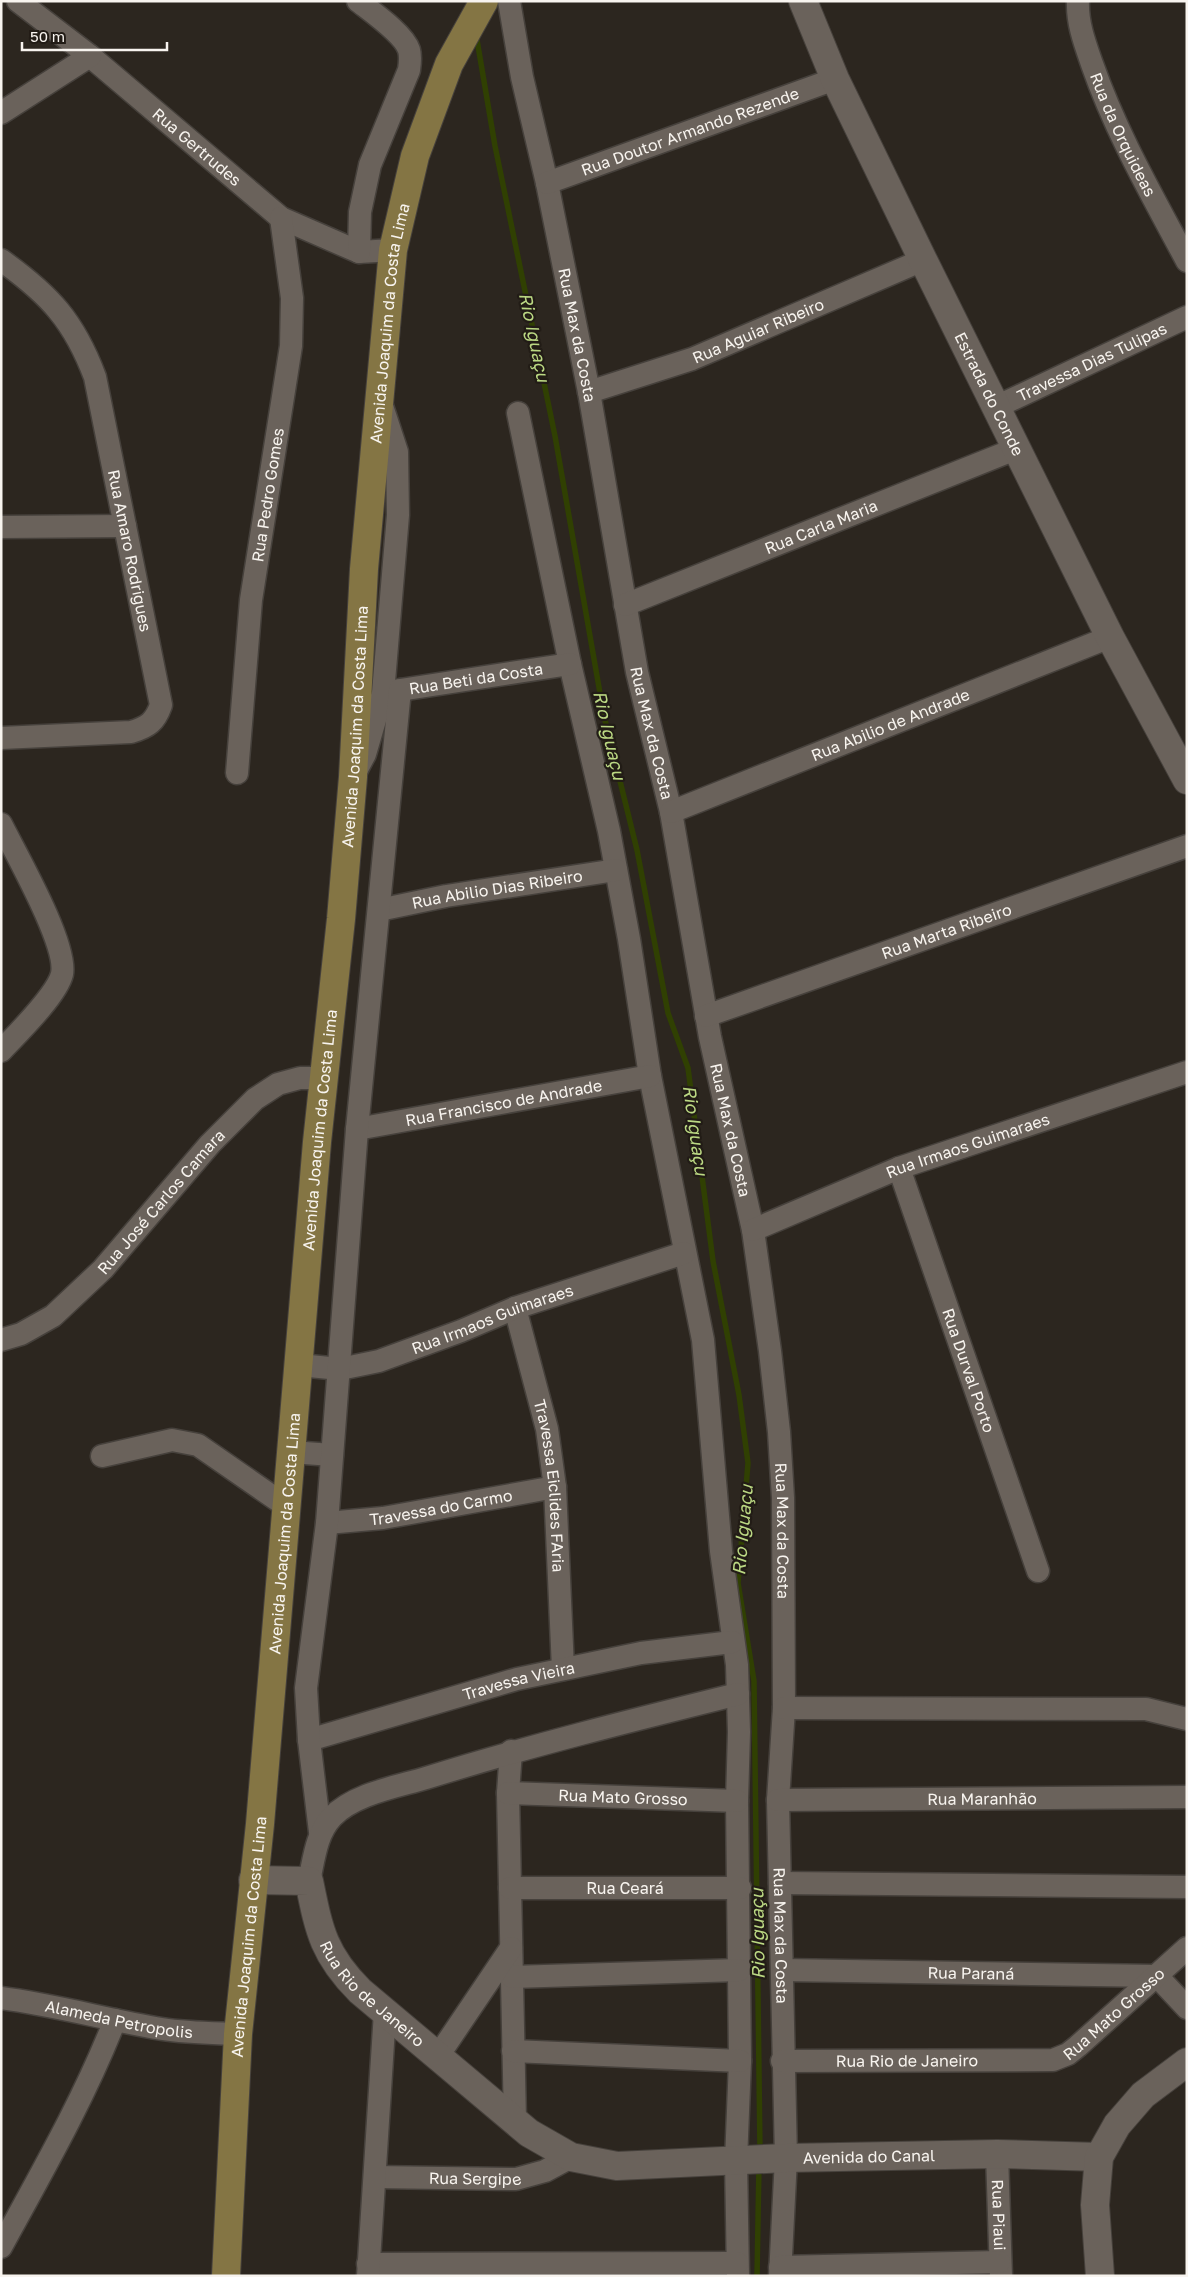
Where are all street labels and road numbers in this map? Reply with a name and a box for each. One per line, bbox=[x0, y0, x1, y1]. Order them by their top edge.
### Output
street label: Rua da Orquideas bbox=[1086, 70, 1161, 200]
street label: Rua Doutor Armando Rezende bbox=[578, 83, 802, 180]
street label: Rua Gertrudes bbox=[149, 103, 246, 190]
street label: Avenida Joaquim da Costa Lima bbox=[365, 201, 414, 444]
street label: Rua Max da Costa bbox=[554, 266, 601, 404]
street label: Rua Aguiar Ribeiro bbox=[689, 294, 827, 368]
street label: Travessa Dias Tulipas bbox=[1014, 318, 1170, 406]
street label: Estrada do Conde bbox=[950, 329, 1028, 459]
street label: Rua Pedro Gomes bbox=[247, 426, 288, 563]
street label: Rua Amaro Rodrigues bbox=[104, 468, 156, 633]
street label: Rua Carla Maria bbox=[761, 495, 880, 558]
street label: Avenida Joaquim da Costa Lima bbox=[337, 605, 372, 848]
street label: Rua Beti da Costa bbox=[408, 658, 544, 699]
street label: Rua Max da Costa bbox=[626, 665, 678, 802]
street label: Rua Abilio de Andrade bbox=[808, 684, 972, 765]
street label: Rua Abilio Dias Ribeiro bbox=[410, 865, 584, 913]
street label: Rua Marta Ribeiro bbox=[879, 899, 1014, 963]
street label: Avenida Joaquim da Costa Lima bbox=[298, 1008, 341, 1251]
street label: Rua Max da Costa bbox=[706, 1061, 755, 1199]
street label: Rua Francisco de Andrade bbox=[404, 1075, 604, 1130]
street label: Rua Irmaos Guimaraes bbox=[883, 1109, 1052, 1182]
street label: Rua José Carlos Camara bbox=[93, 1125, 229, 1278]
street label: Rua Irmaos Guimaraes bbox=[409, 1280, 576, 1358]
street label: Rua Durval Porto bbox=[938, 1306, 999, 1435]
street label: Travessa Eiclides FAria bbox=[530, 1397, 569, 1573]
street label: Avenida Joaquim da Costa Lima bbox=[264, 1412, 304, 1655]
street label: Rua Max da Costa bbox=[771, 1462, 793, 1599]
street label: Travessa do Carmo bbox=[369, 1485, 514, 1529]
street label: Travessa Vieira bbox=[460, 1657, 577, 1704]
street label: Rua Mato Grosso bbox=[558, 1785, 688, 1809]
street label: Rua Maranhão bbox=[927, 1788, 1037, 1809]
street label: Avenida Joaquim da Costa Lima bbox=[227, 1815, 271, 2058]
street label: Rua Max da Costa bbox=[770, 1867, 793, 2004]
street label: Rua Ceará bbox=[586, 1878, 664, 1898]
street label: Rua Rio de Janeiro bbox=[316, 1937, 429, 2051]
street label: Rua Paraná bbox=[927, 1962, 1014, 1984]
street label: Rua Mato Grosso bbox=[1059, 1963, 1169, 2064]
street label: Alameda Petropolis bbox=[43, 1995, 194, 2042]
street label: Rua Rio de Janeiro bbox=[836, 2050, 978, 2071]
street label: Avenida do Canal bbox=[803, 2145, 935, 2168]
street label: Rua Sergipe bbox=[429, 2168, 524, 2190]
street label: Rua Piaui bbox=[988, 2179, 1010, 2251]

